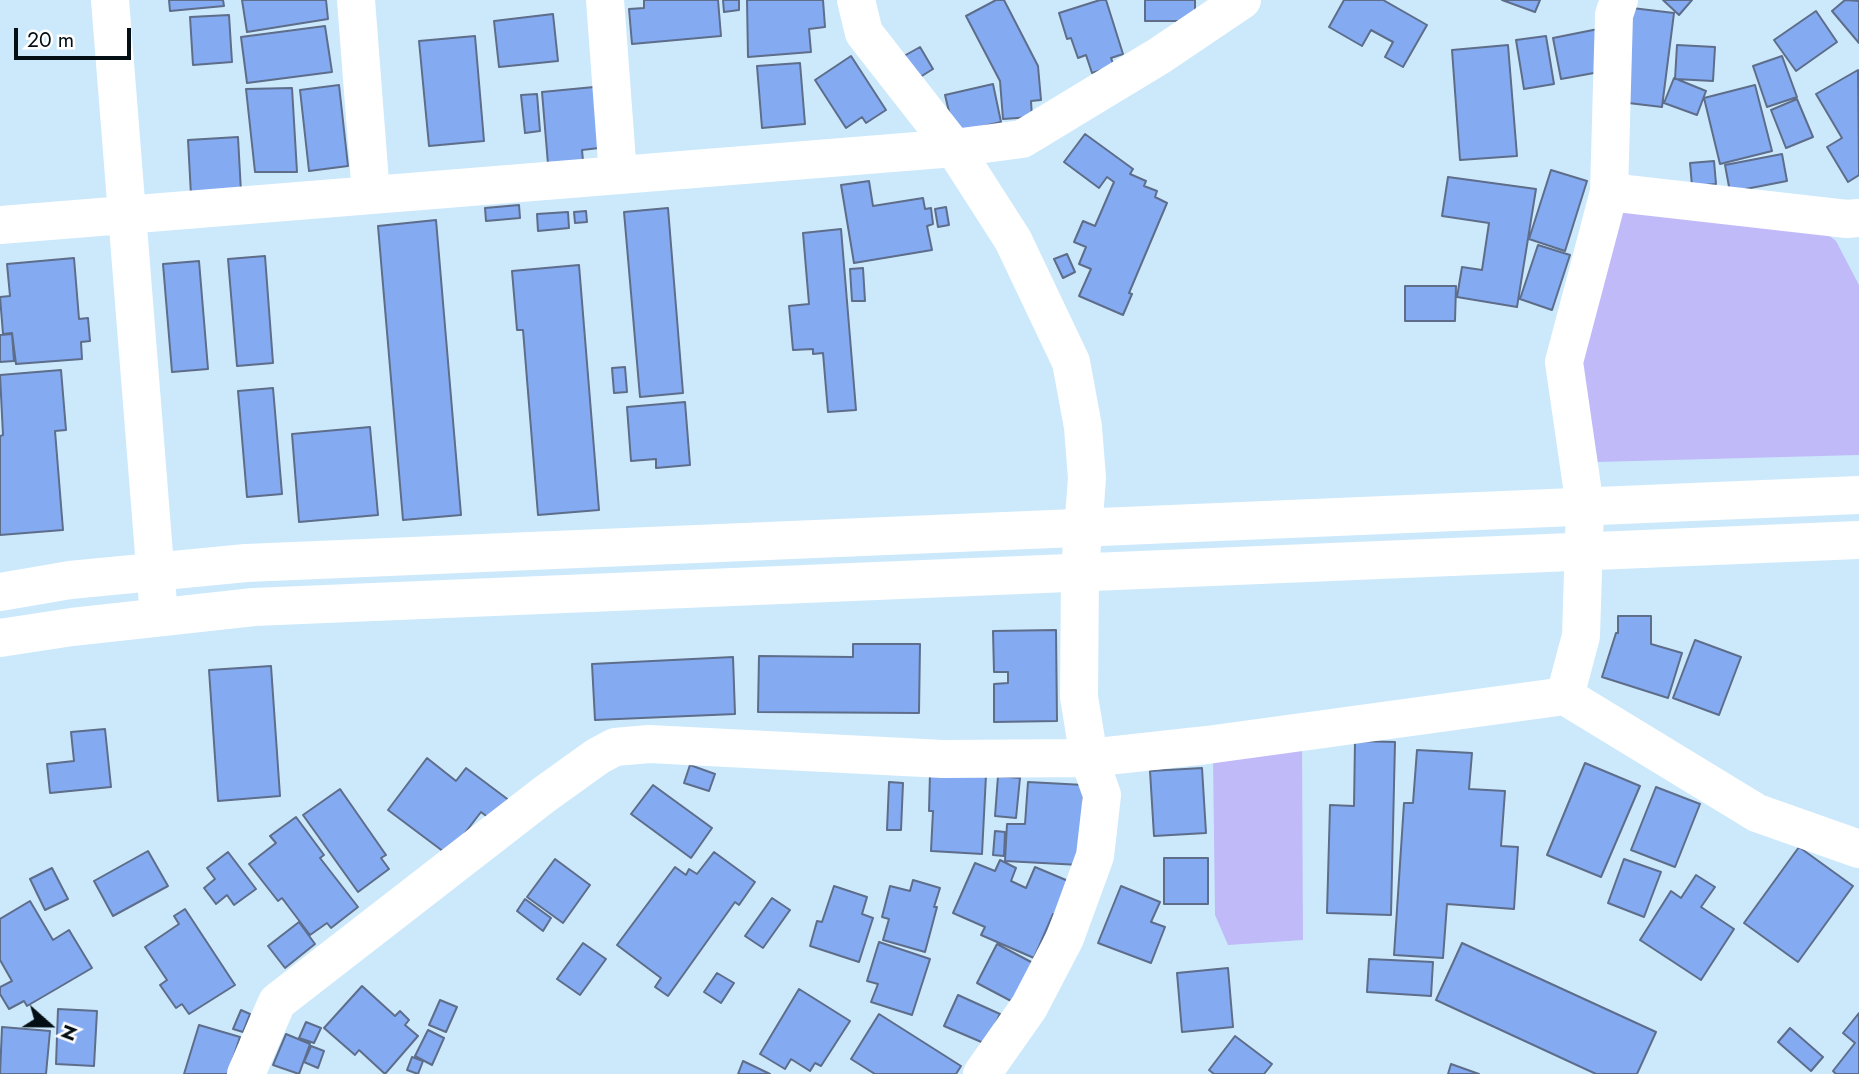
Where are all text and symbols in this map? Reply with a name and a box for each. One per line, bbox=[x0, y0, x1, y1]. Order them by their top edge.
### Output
scale bar bbox=[18, 14, 135, 58]
text: 20 m bbox=[27, 25, 74, 55]
north arrow bbox=[14, 990, 84, 1060]
text: N bbox=[54, 1021, 84, 1045]

